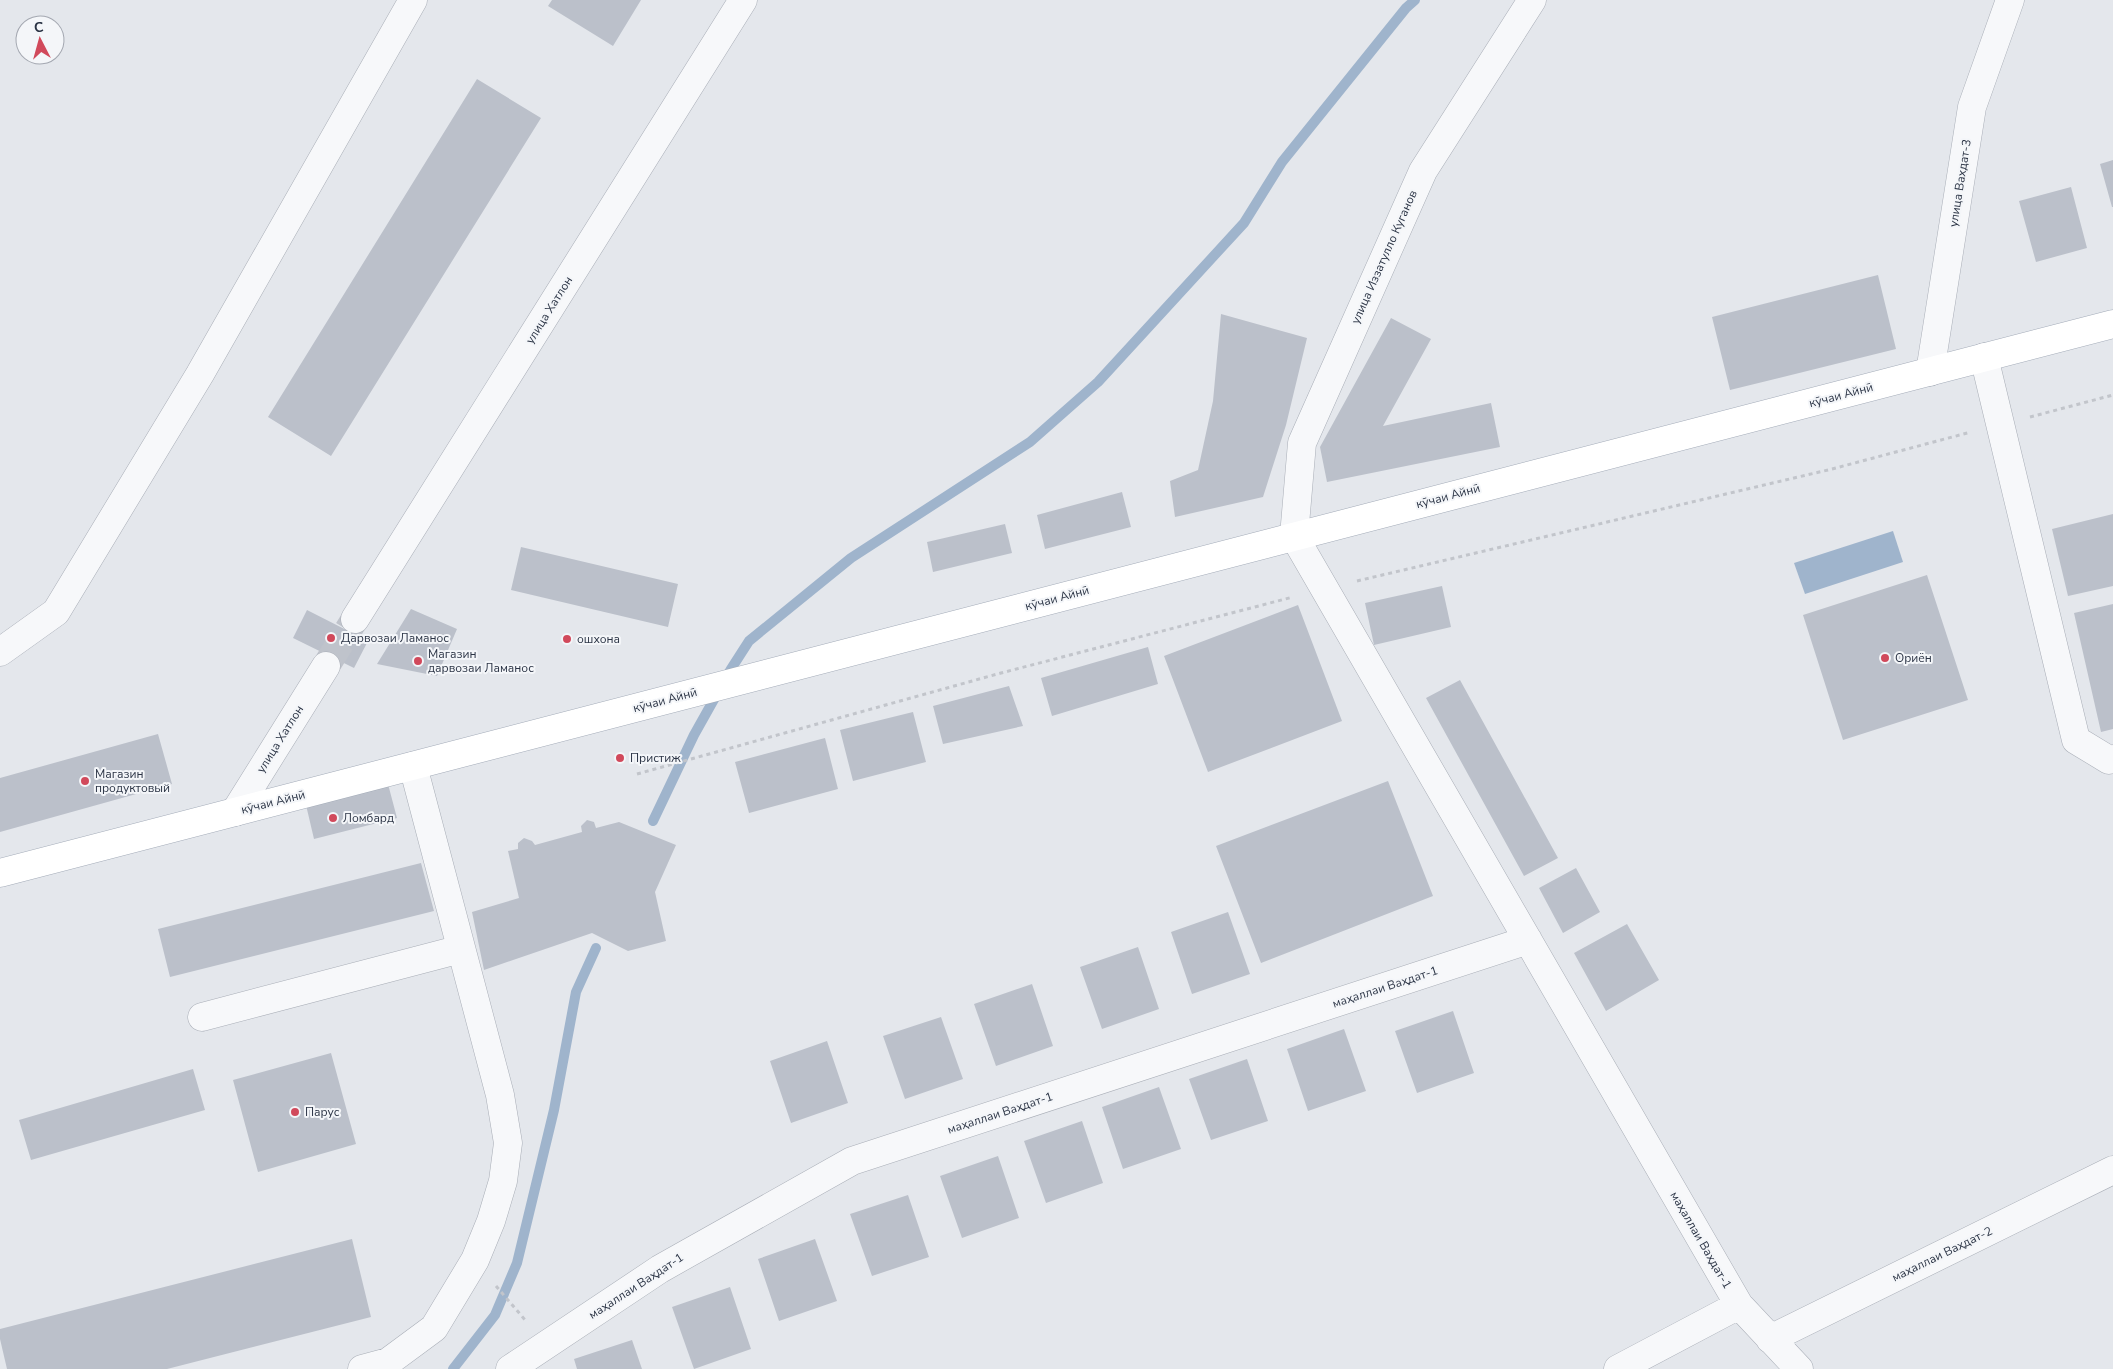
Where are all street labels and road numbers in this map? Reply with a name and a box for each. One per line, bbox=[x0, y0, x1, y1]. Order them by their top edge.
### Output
street label: улица Вахдат-3 bbox=[1945, 138, 1975, 228]
street label: улица Иззатулло Куганов bbox=[1347, 187, 1421, 326]
street label: улица Хатлон bbox=[522, 273, 576, 347]
street label: кӯчаи Айнӣ bbox=[1807, 379, 1875, 411]
street label: кӯчаи Айнӣ bbox=[1414, 480, 1482, 512]
street label: кӯчаи Айнӣ bbox=[1023, 582, 1091, 614]
street label: кӯчаи Айнӣ bbox=[631, 684, 699, 716]
street label: улица Хатлон bbox=[253, 702, 307, 776]
street label: кӯчаи Айнӣ bbox=[239, 786, 307, 818]
street label: маҳаллаи Ваҳдат-1 bbox=[1330, 962, 1440, 1012]
street label: маҳаллаи Ваҳдат-1 bbox=[945, 1088, 1055, 1138]
street label: маҳаллаи Ваҳдат-1 bbox=[1667, 1188, 1735, 1292]
street label: маҳаллаи Ваҳдат-2 bbox=[1889, 1223, 1995, 1285]
street label: маҳаллаи Ваҳдат-1 bbox=[586, 1249, 686, 1323]

